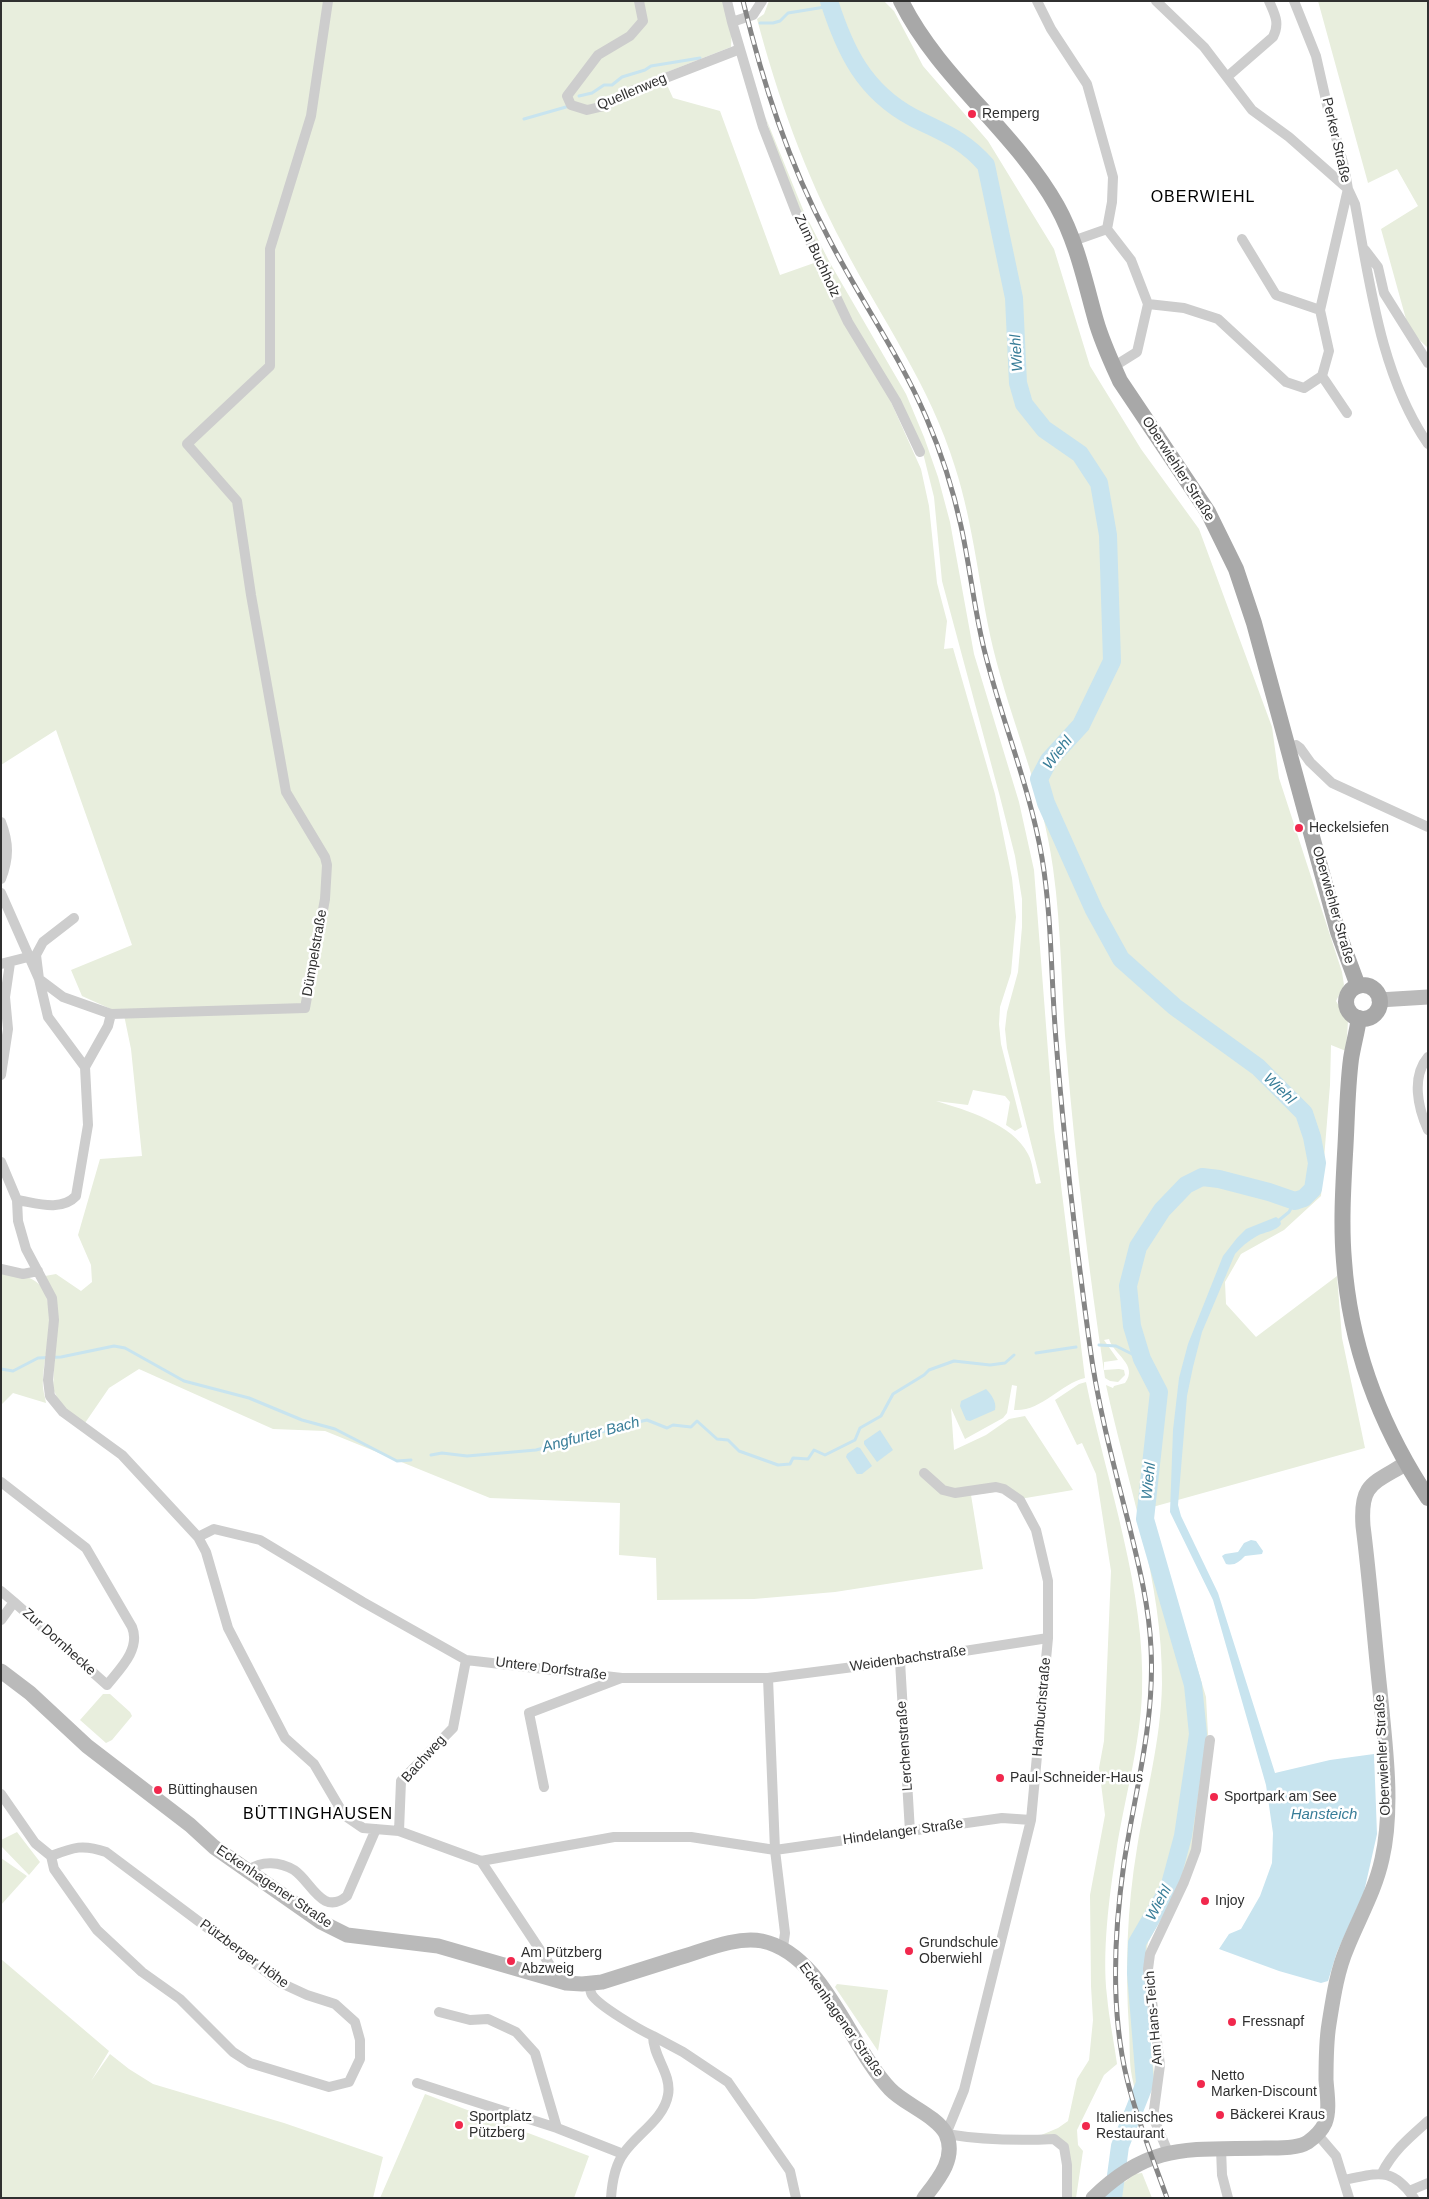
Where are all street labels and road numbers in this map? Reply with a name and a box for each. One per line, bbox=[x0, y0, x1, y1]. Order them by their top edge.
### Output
street label: Quellenweg bbox=[595, 70, 669, 114]
street label: Perker Straße bbox=[1318, 96, 1354, 184]
street label: Zum Buchholz bbox=[790, 212, 844, 300]
street label: Oberwiehler Straße bbox=[1138, 414, 1218, 524]
street label: Oberwiehler Straße bbox=[1308, 844, 1358, 966]
street label: Dümpelstraße bbox=[299, 908, 331, 998]
street label: Zur Dornhecke bbox=[19, 1605, 99, 1679]
street label: Weidenbachstraße bbox=[849, 1643, 967, 1675]
street label: Untere Dorfstraße bbox=[494, 1654, 608, 1684]
street label: Hambuchstraße bbox=[1029, 1657, 1055, 1757]
street label: Oberwiehler Straße bbox=[1371, 1694, 1395, 1816]
street label: Lerchenstraße bbox=[893, 1700, 917, 1792]
street label: Bachweg bbox=[398, 1732, 450, 1786]
street label: Hindelanger Straße bbox=[842, 1815, 964, 1849]
street label: Eckenhagener Straße bbox=[213, 1842, 335, 1932]
street label: Pützberger Höhe bbox=[196, 1916, 292, 1992]
street label: Eckenhagener Straße bbox=[795, 1959, 887, 2081]
street label: Am Hans-Teich bbox=[1141, 1970, 1167, 2066]

